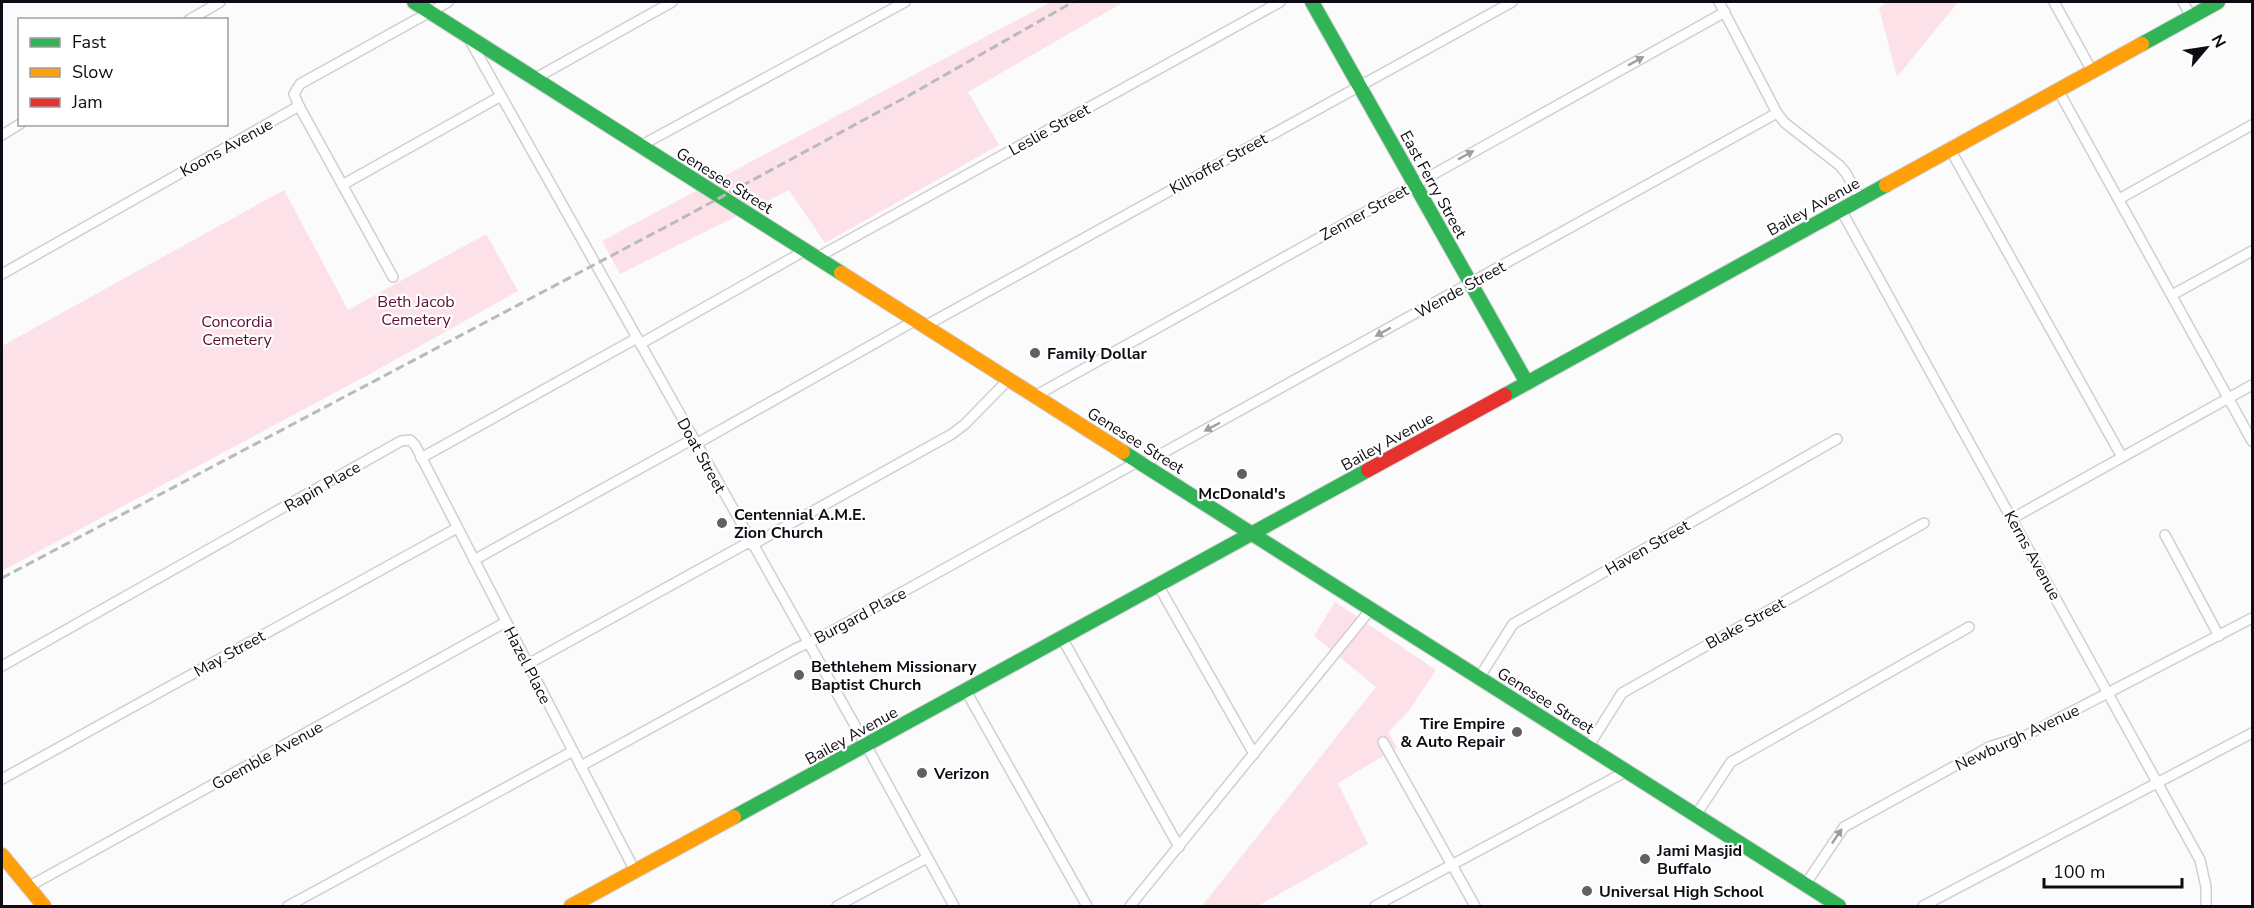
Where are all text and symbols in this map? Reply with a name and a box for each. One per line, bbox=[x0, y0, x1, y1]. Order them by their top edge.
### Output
legend bbox=[18, 18, 228, 126]
north arrow bbox=[2176, 18, 2236, 78]
text: Fast bbox=[72, 30, 107, 54]
text: N bbox=[2206, 31, 2231, 52]
one-way arrow bbox=[1628, 56, 1645, 66]
text: Slow bbox=[72, 60, 113, 84]
text: Jam bbox=[71, 90, 103, 114]
street label: Leslie Street bbox=[1005, 98, 1094, 161]
street label: Koons Avenue bbox=[176, 113, 277, 182]
street label: East Ferry Street bbox=[1394, 127, 1472, 243]
street label: Kilhoffer Street bbox=[1166, 128, 1272, 200]
street label: Genesee Street bbox=[672, 142, 777, 220]
one-way arrow bbox=[1458, 150, 1475, 160]
street label: Bailey Avenue bbox=[1763, 172, 1864, 241]
street label: Zenner Street bbox=[1316, 179, 1413, 246]
street label: Wende Street bbox=[1411, 256, 1510, 324]
park label: Beth Jacob Cemetery bbox=[377, 291, 455, 331]
park label: Concordia Cemetery bbox=[201, 311, 273, 351]
one-way arrow bbox=[1374, 327, 1391, 337]
place label: Family Dollar bbox=[1047, 343, 1148, 365]
marker: Family Dollar bbox=[1028, 346, 1042, 360]
street label: Genesee Street bbox=[1083, 402, 1188, 480]
street label: Bailey Avenue bbox=[1337, 407, 1438, 476]
street label: Doat Street bbox=[671, 414, 731, 497]
one-way arrow bbox=[1204, 422, 1221, 432]
street label: Rapin Place bbox=[280, 456, 365, 518]
marker: McDonald's bbox=[1235, 467, 1249, 481]
place label: McDonald's bbox=[1198, 483, 1286, 505]
place label: Centennial A.M.E. Zion Church bbox=[734, 504, 866, 544]
street label: Kerns Avenue bbox=[1998, 507, 2066, 604]
street label: Haven Street bbox=[1601, 515, 1694, 581]
marker: Centennial A.M.E. Zion Church bbox=[715, 516, 729, 530]
street label: Burgard Place bbox=[811, 582, 910, 649]
street label: Blake Street bbox=[1702, 593, 1790, 655]
street label: Hazel Place bbox=[498, 623, 556, 708]
street label: May Street bbox=[190, 625, 269, 682]
place label: Bethlehem Missionary Baptist Church bbox=[811, 656, 977, 696]
street label: Genesee Street bbox=[1493, 662, 1598, 740]
marker: Bethlehem Missionary Baptist Church bbox=[792, 668, 806, 682]
street label: Newburgh Avenue bbox=[1952, 699, 2083, 776]
street label: Bailey Avenue bbox=[801, 701, 902, 770]
place label: Tire Empire & Auto Repair bbox=[1400, 713, 1506, 753]
street label: Goemble Avenue bbox=[208, 716, 327, 796]
marker: Tire Empire & Auto Repair bbox=[1510, 725, 1524, 739]
place label: Verizon bbox=[933, 763, 989, 785]
marker: Verizon bbox=[915, 766, 929, 780]
one-way arrow bbox=[1832, 828, 1843, 844]
place label: Jami Masjid Buffalo bbox=[1656, 840, 1742, 880]
scale bar bbox=[2044, 851, 2182, 889]
marker: Jami Masjid Buffalo bbox=[1638, 852, 1652, 866]
text: 100 m bbox=[2053, 860, 2105, 884]
place label: Universal High School bbox=[1599, 881, 1764, 903]
marker: Universal High School bbox=[1580, 884, 1594, 898]

